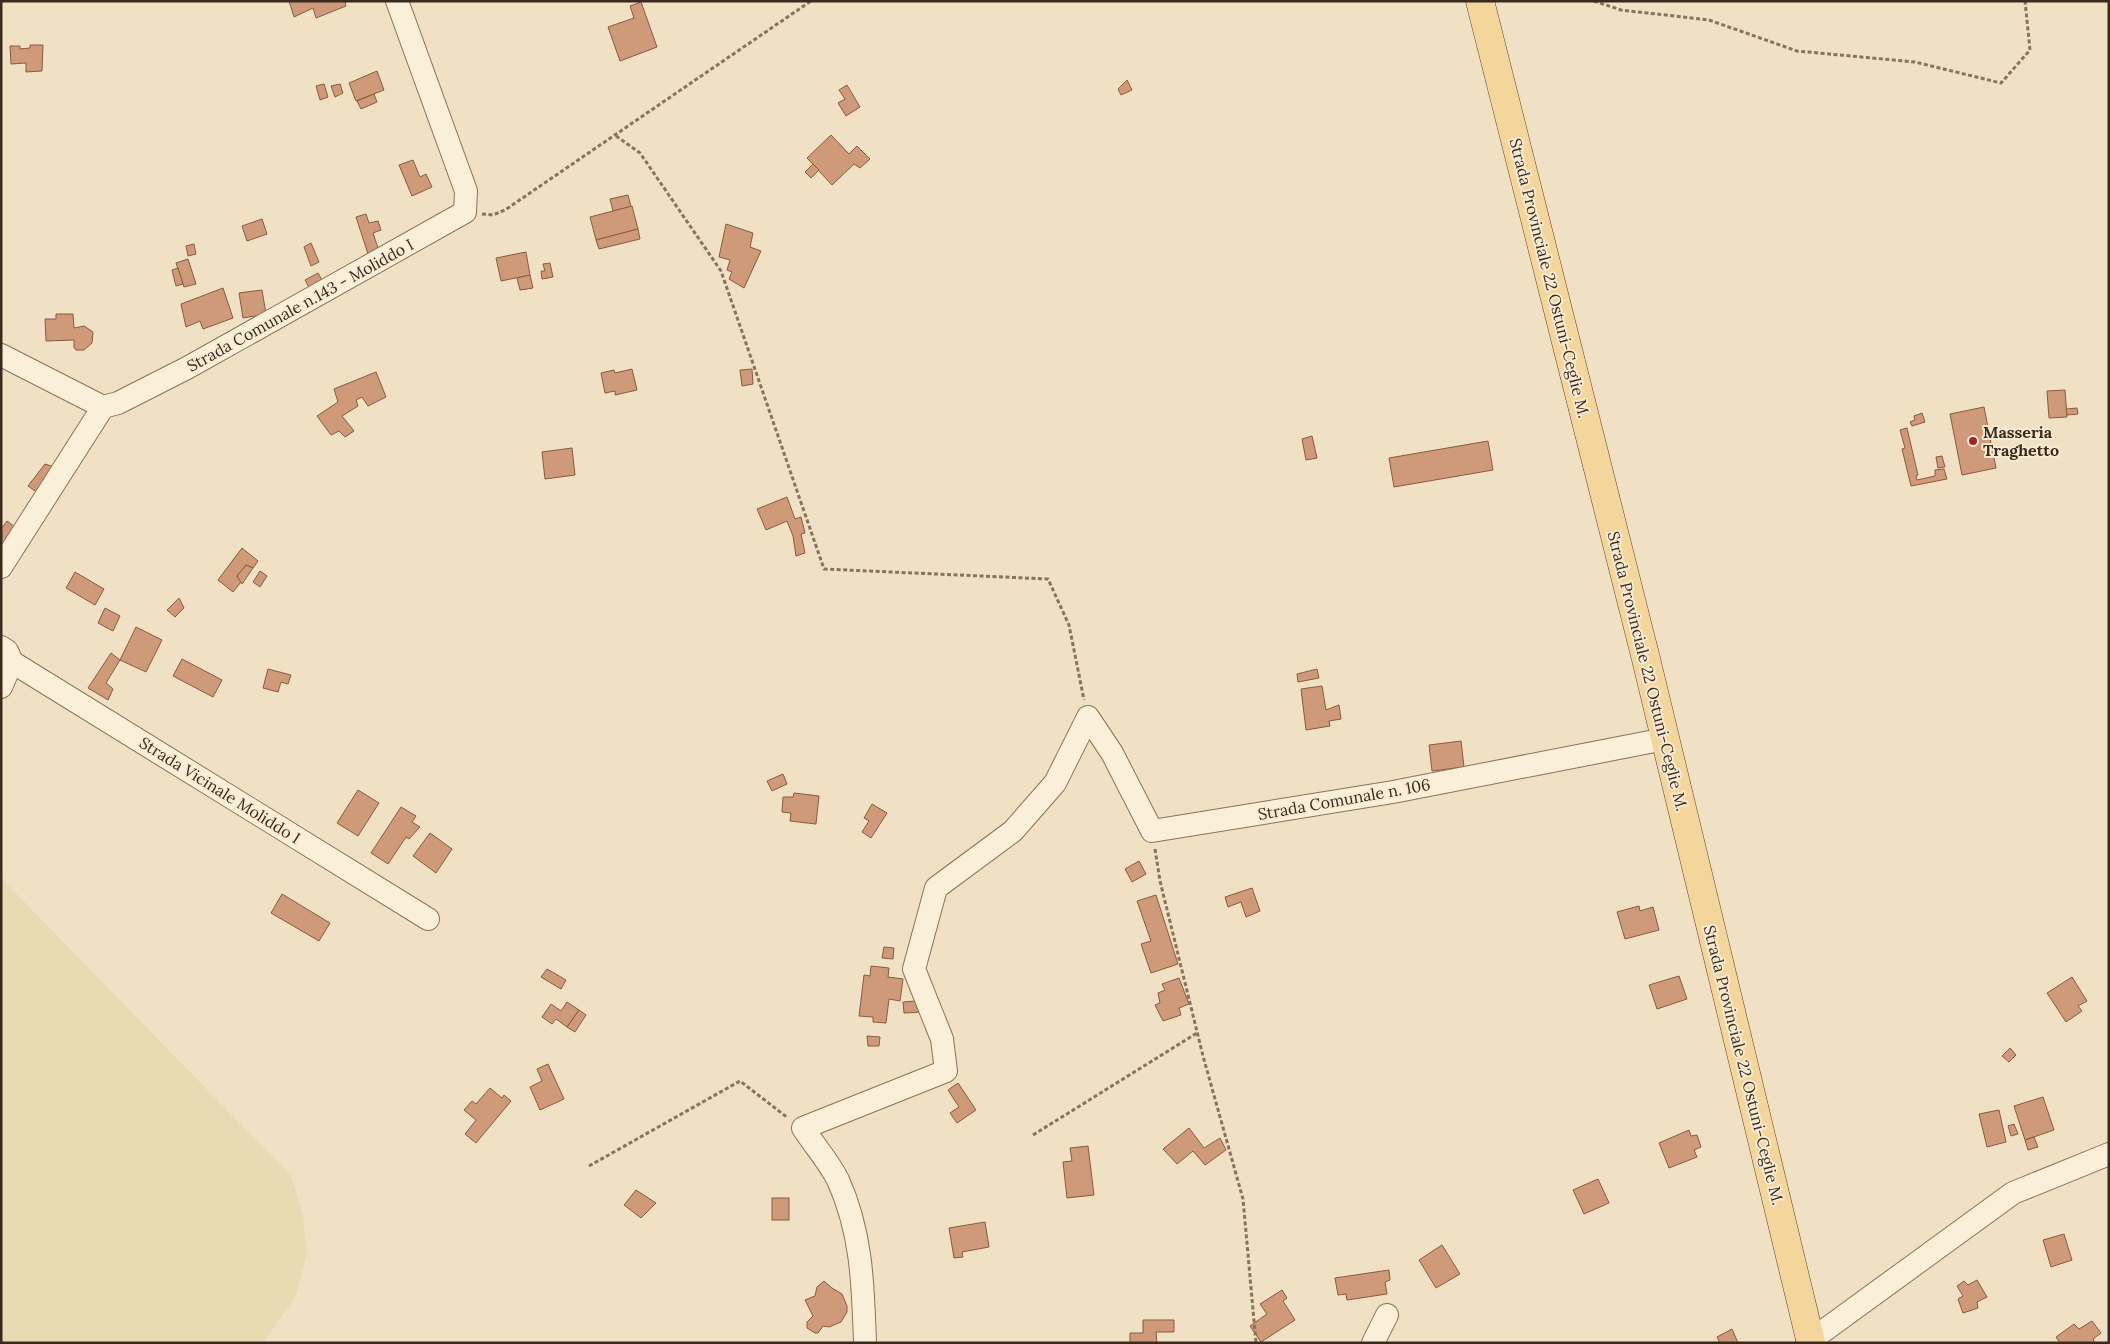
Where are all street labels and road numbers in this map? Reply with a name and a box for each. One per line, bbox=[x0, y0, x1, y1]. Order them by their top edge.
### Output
street label: Strada Provinciale 22 Ostuni-Ceglie M. bbox=[1506, 136, 1594, 420]
street label: Strada Comunale n.143 - Moliddo I bbox=[183, 234, 417, 376]
street label: Strada Provinciale 22 Ostuni-Ceglie M. bbox=[1604, 529, 1692, 813]
street label: Strada Vicinale Moliddo I bbox=[136, 732, 304, 848]
street label: Strada Comunale n. 106 bbox=[1256, 774, 1432, 824]
street label: Strada Provinciale 22 Ostuni-Ceglie M. bbox=[1700, 923, 1788, 1207]

